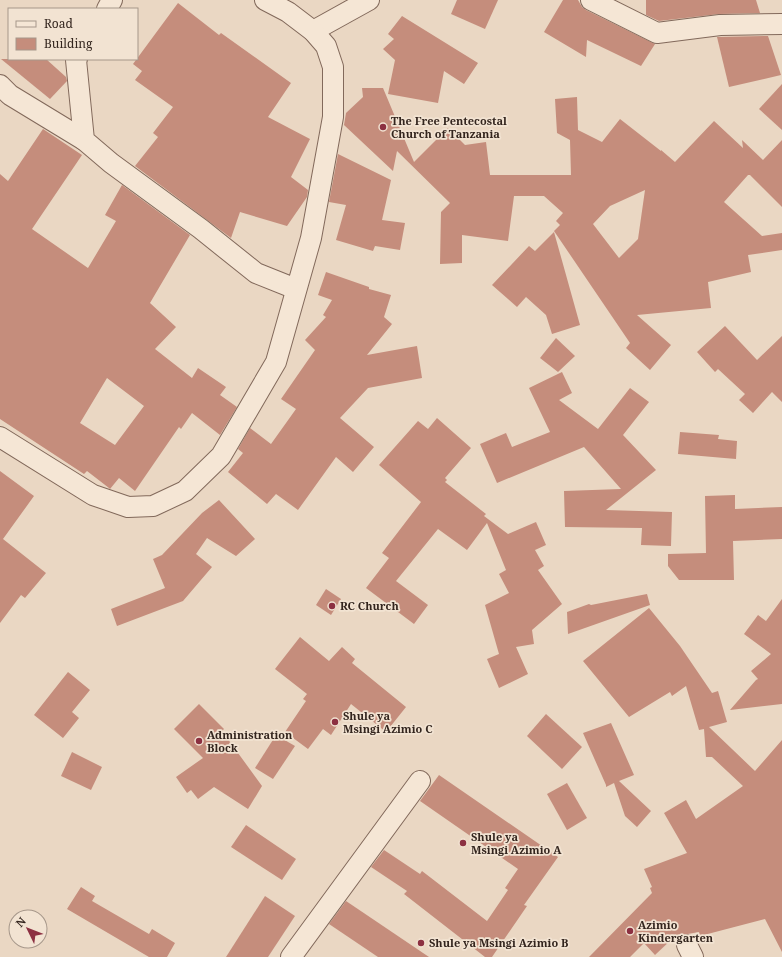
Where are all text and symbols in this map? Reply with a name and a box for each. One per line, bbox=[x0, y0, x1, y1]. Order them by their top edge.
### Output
legend bbox=[8, 8, 138, 60]
text: Road bbox=[44, 15, 74, 32]
text: Building bbox=[44, 35, 93, 52]
place label: The Free Pentecostal Church of Tanzania bbox=[391, 113, 507, 141]
marker: The Free Pentecostal Church of Tanzania bbox=[378, 122, 388, 132]
place label: RC Church bbox=[340, 598, 399, 613]
marker: RC Church bbox=[327, 601, 337, 611]
place label: Shule ya Msingi Azimio C bbox=[343, 708, 433, 736]
marker: Shule ya Msingi Azimio C bbox=[330, 717, 340, 727]
place label: Administration Block bbox=[207, 727, 293, 755]
marker: Administration Block bbox=[194, 736, 204, 746]
place label: Shule ya Msingi Azimio A bbox=[471, 829, 562, 857]
marker: Shule ya Msingi Azimio A bbox=[458, 838, 468, 848]
north arrow bbox=[8, 909, 48, 949]
text: N bbox=[12, 913, 29, 930]
place label: Azimio Kindergarten bbox=[638, 917, 714, 945]
marker: Azimio Kindergarten bbox=[625, 926, 635, 936]
place label: Shule ya Msingi Azimio B bbox=[429, 935, 568, 950]
marker: Shule ya Msingi Azimio B bbox=[416, 938, 426, 948]

